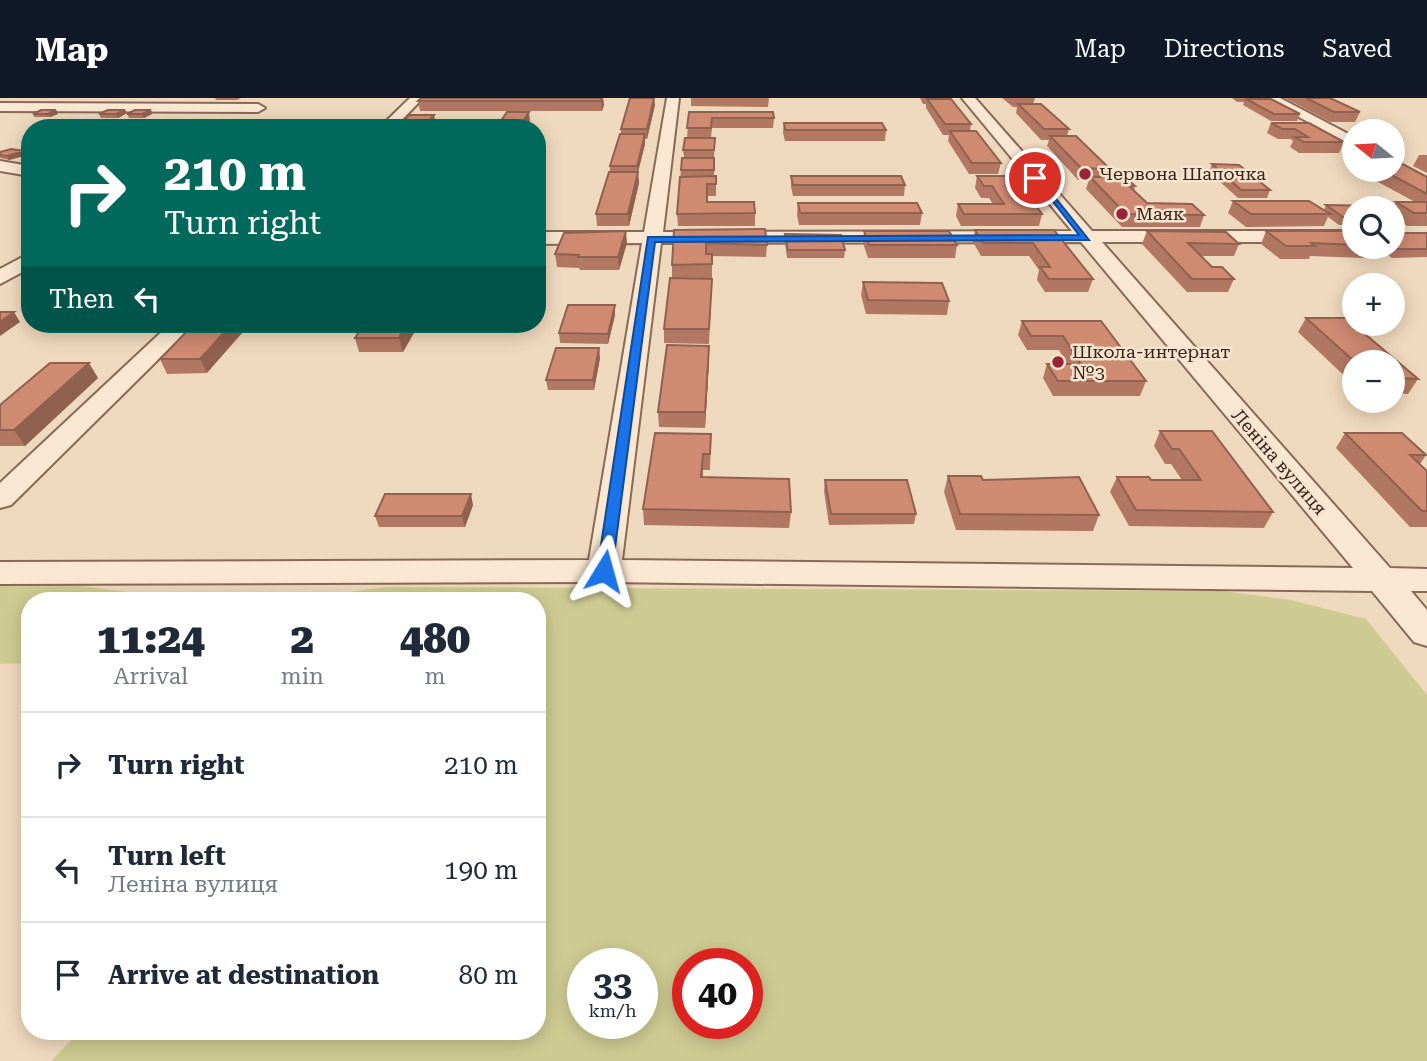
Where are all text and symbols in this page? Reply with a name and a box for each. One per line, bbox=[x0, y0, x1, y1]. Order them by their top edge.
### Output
text: Map bbox=[35, 30, 109, 69]
text: Map bbox=[1074, 35, 1126, 63]
text: Directions bbox=[1164, 35, 1284, 63]
text: Saved bbox=[1322, 35, 1392, 63]
north arrow bbox=[1342, 119, 1405, 182]
map controls bbox=[1342, 119, 1405, 413]
text: 210 m bbox=[164, 145, 306, 202]
icon: right bbox=[49, 147, 140, 238]
pin bbox=[1005, 148, 1065, 208]
icon: arrive bbox=[1016, 159, 1054, 197]
place label: Червона Шапочка bbox=[1099, 163, 1266, 184]
marker: Червона Шапочка bbox=[1077, 166, 1093, 182]
button: search bbox=[1342, 196, 1405, 259]
place label: Маяк bbox=[1136, 203, 1184, 224]
text: Turn right bbox=[164, 204, 321, 242]
marker: Маяк bbox=[1114, 206, 1130, 222]
button: + bbox=[1342, 273, 1405, 336]
icon: left bbox=[128, 280, 166, 318]
text: Then bbox=[49, 284, 114, 314]
place label: Школа-интернат №3 bbox=[1072, 341, 1231, 383]
button: − bbox=[1342, 350, 1405, 413]
marker: Школа-интернат №3 bbox=[1050, 354, 1066, 370]
street label: Леніна вулиця bbox=[1228, 405, 1331, 519]
position arrow bbox=[567, 534, 641, 608]
text: 11:24 bbox=[97, 614, 205, 663]
text: 2 bbox=[290, 614, 314, 663]
text: 480 bbox=[400, 614, 470, 663]
text: Arrival bbox=[113, 663, 188, 690]
text: min bbox=[281, 663, 324, 690]
text: m bbox=[424, 663, 445, 690]
icon: right bbox=[49, 746, 87, 784]
text: Turn right bbox=[108, 750, 244, 780]
text: 210 m bbox=[444, 750, 518, 780]
text: Turn left bbox=[108, 841, 226, 871]
icon: left bbox=[49, 851, 87, 889]
text: 190 m bbox=[444, 855, 518, 885]
text: Леніна вулиця bbox=[108, 871, 278, 898]
speed limit sign: 40 bbox=[672, 948, 763, 1039]
icon: arrive bbox=[49, 956, 87, 994]
text: Arrive at destination bbox=[108, 960, 379, 990]
text: 80 m bbox=[459, 960, 518, 990]
text: 33 bbox=[593, 964, 632, 1005]
text: km/h bbox=[588, 1000, 637, 1021]

